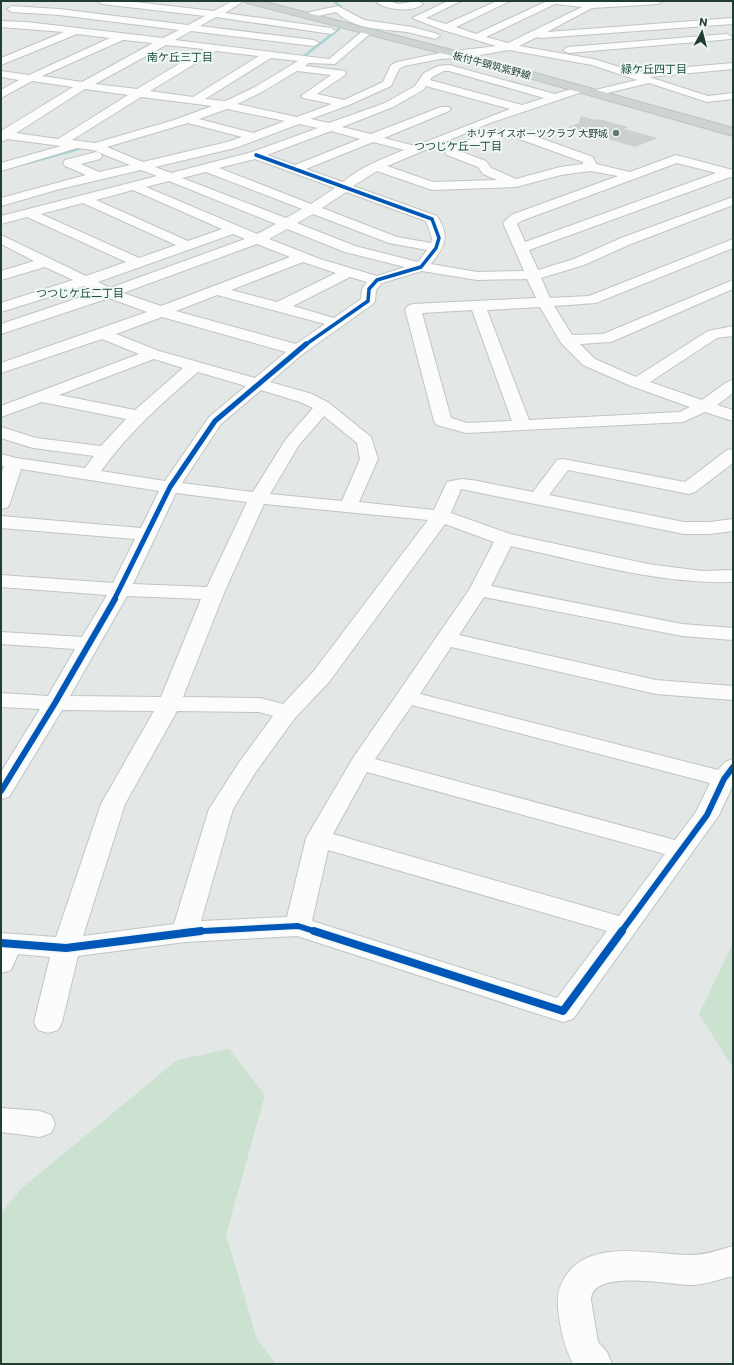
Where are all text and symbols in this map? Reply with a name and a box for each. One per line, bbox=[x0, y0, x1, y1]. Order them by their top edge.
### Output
north arrow bbox=[682, 12, 722, 52]
text: N bbox=[698, 15, 708, 29]
street label: 板付牛頸筑紫野線 bbox=[452, 49, 532, 81]
district label: 南ケ丘三丁目 bbox=[147, 50, 213, 63]
district label: 緑ケ丘四丁目 bbox=[621, 62, 687, 75]
place label: ホリデイスポーツクラブ 大野城 bbox=[467, 127, 608, 139]
marker: ホリデイスポーツクラブ 大野城 bbox=[611, 128, 621, 138]
district label: つつじケ丘一丁目 bbox=[414, 139, 502, 152]
district label: つつじケ丘二丁目 bbox=[36, 286, 124, 299]

